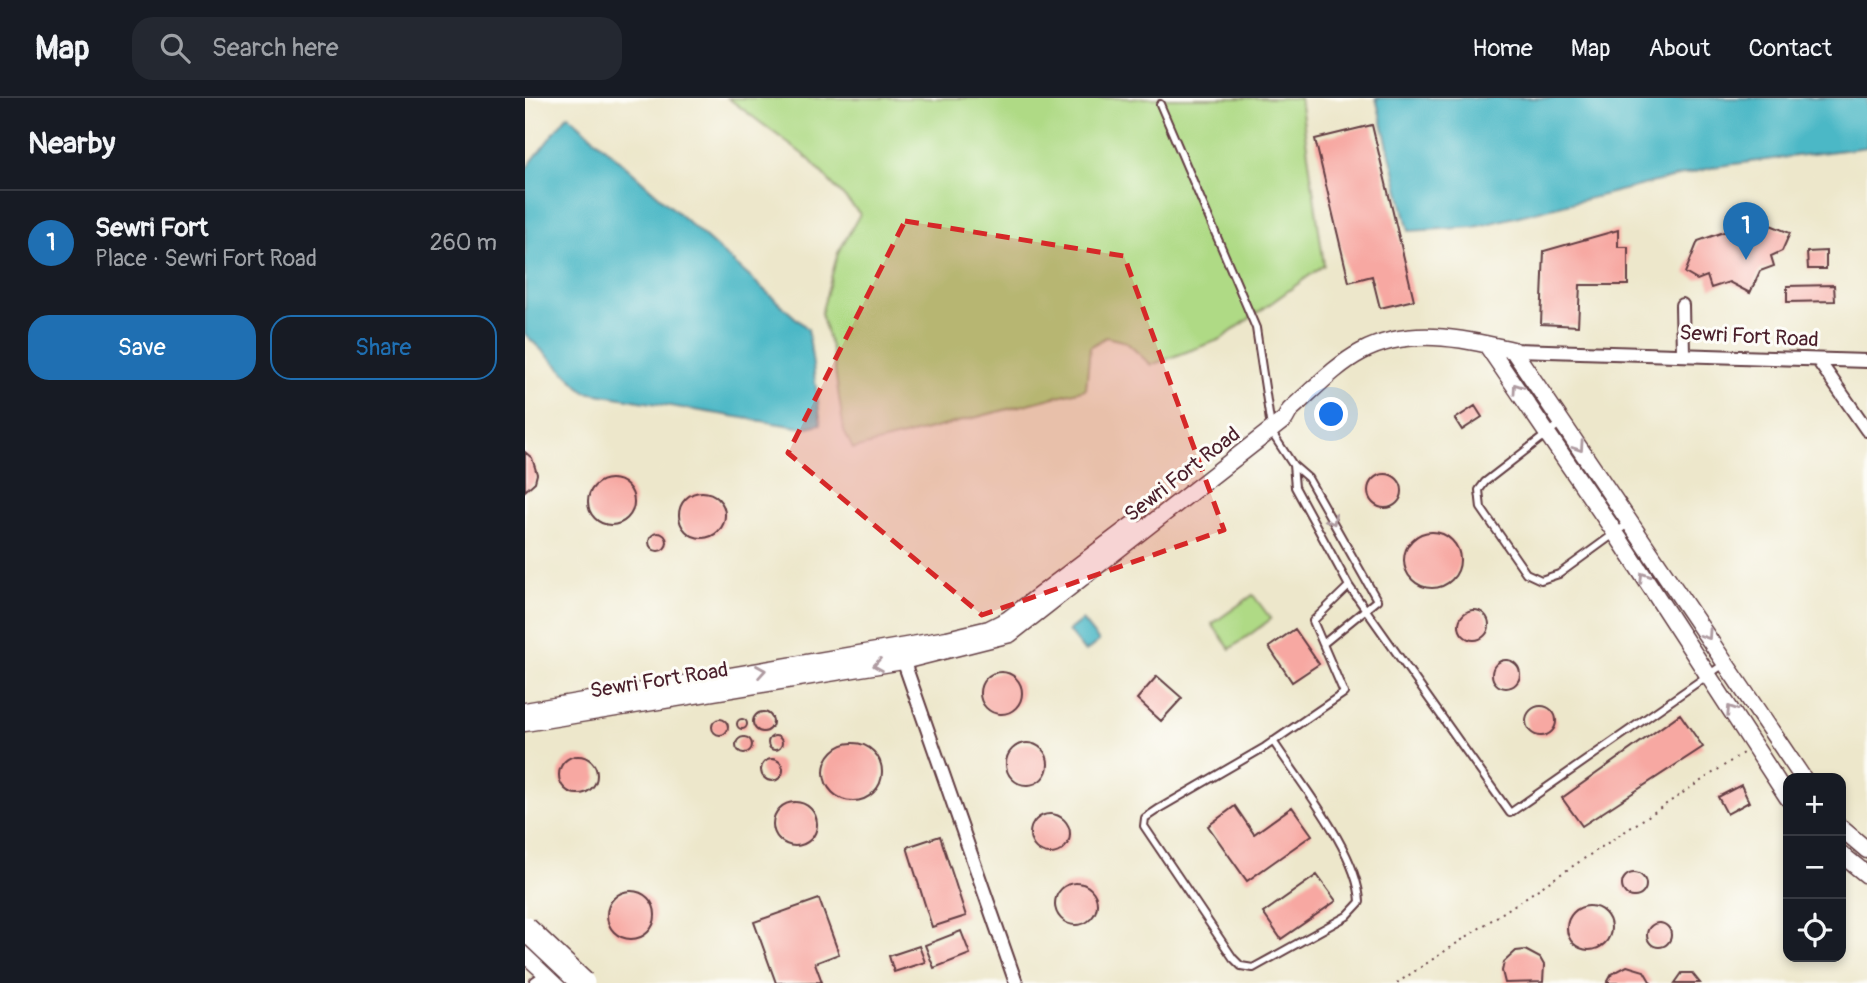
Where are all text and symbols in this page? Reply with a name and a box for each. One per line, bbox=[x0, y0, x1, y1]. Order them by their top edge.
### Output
search box bbox=[132, 17, 622, 80]
text: Map bbox=[35, 28, 90, 69]
icon: search bbox=[156, 29, 194, 67]
text: Search here bbox=[212, 32, 339, 64]
text: Home bbox=[1472, 34, 1533, 63]
text: Map bbox=[1571, 34, 1611, 63]
text: About bbox=[1649, 34, 1711, 63]
text: Contact bbox=[1749, 34, 1832, 63]
text: Nearby bbox=[28, 125, 115, 162]
pin: 1 bbox=[1723, 202, 1769, 260]
text: Sewri Fort bbox=[95, 212, 208, 244]
text: 1 bbox=[47, 228, 56, 257]
text: 260 m bbox=[430, 228, 497, 257]
text: Place · Sewri Fort Road bbox=[95, 244, 317, 273]
button: Save bbox=[28, 315, 256, 380]
button: Share bbox=[270, 315, 497, 380]
street label: Sewri Fort Road bbox=[1679, 319, 1819, 354]
one-way arrow bbox=[1513, 383, 1525, 396]
your location bbox=[1314, 397, 1348, 431]
street label: Sewri Fort Road bbox=[1119, 421, 1246, 528]
one-way arrow bbox=[1571, 439, 1584, 452]
one-way arrow bbox=[1324, 513, 1337, 526]
one-way arrow bbox=[1639, 571, 1652, 584]
one-way arrow bbox=[1699, 627, 1711, 640]
street label: Sewri Fort Road bbox=[588, 656, 730, 705]
one-way arrow bbox=[872, 657, 884, 672]
one-way arrow bbox=[755, 664, 767, 679]
one-way arrow bbox=[1726, 705, 1739, 718]
map controls bbox=[1783, 773, 1846, 962]
button: + bbox=[1783, 773, 1846, 836]
button: − bbox=[1783, 836, 1846, 899]
button: locate bbox=[1783, 899, 1846, 962]

